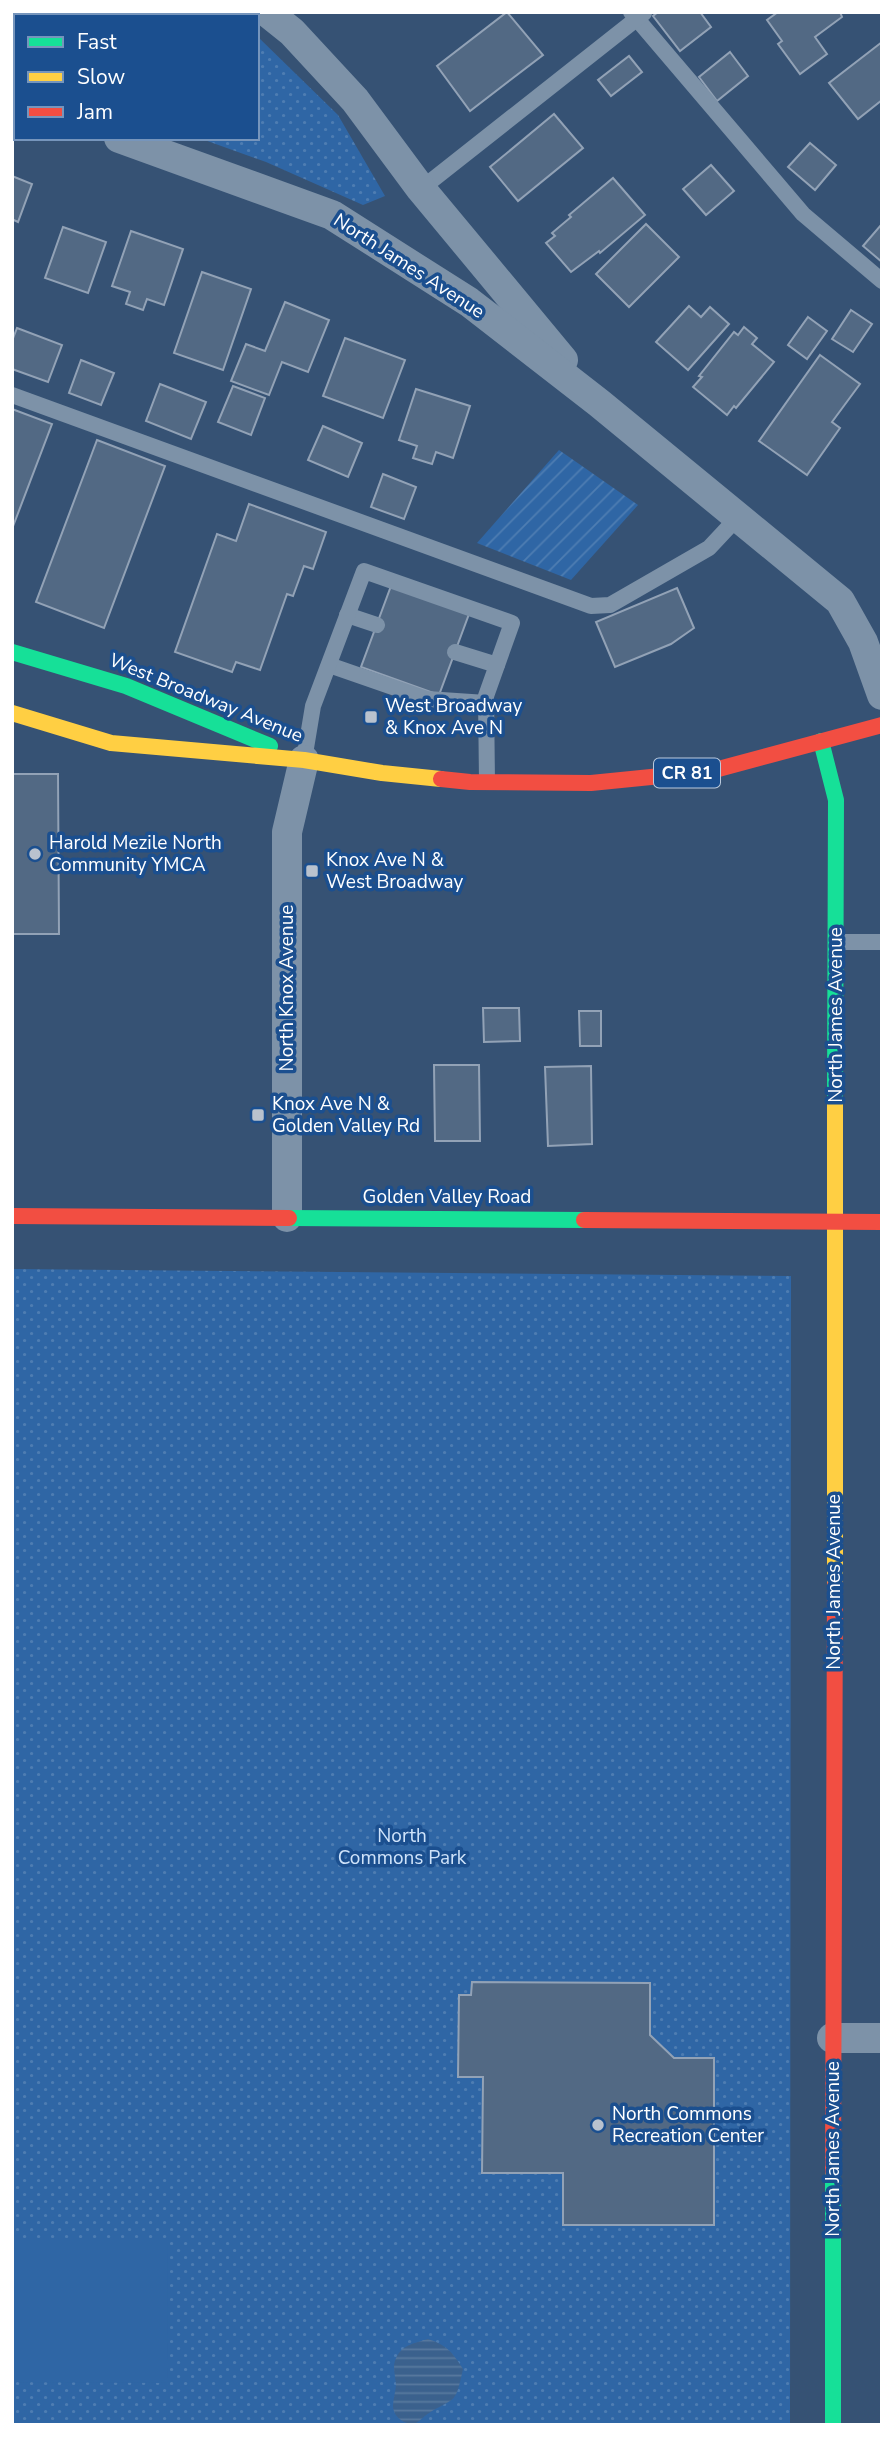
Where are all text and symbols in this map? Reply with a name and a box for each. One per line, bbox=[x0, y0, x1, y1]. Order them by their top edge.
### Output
legend bbox=[14, 14, 259, 140]
text: Fast bbox=[77, 28, 117, 56]
text: Slow bbox=[77, 63, 126, 91]
text: Jam bbox=[76, 98, 113, 126]
street label: North James Avenue bbox=[328, 207, 490, 325]
street label: West Broadway Avenue bbox=[105, 647, 307, 749]
place label: West Broadway & Knox Ave N bbox=[385, 693, 522, 741]
marker: West Broadway & Knox Ave N bbox=[363, 709, 379, 725]
road number: CR 81 bbox=[654, 758, 720, 788]
place label: Harold Mezile North Community YMCA bbox=[49, 830, 222, 878]
marker: Harold Mezile North Community YMCA bbox=[27, 846, 43, 862]
place label: Knox Ave N & West Broadway bbox=[326, 847, 463, 895]
marker: Knox Ave N & West Broadway bbox=[304, 863, 320, 879]
street label: North Knox Avenue bbox=[274, 905, 300, 1071]
street label: North James Avenue bbox=[823, 927, 849, 1103]
place label: Knox Ave N & Golden Valley Rd bbox=[272, 1091, 420, 1139]
marker: Knox Ave N & Golden Valley Rd bbox=[250, 1107, 266, 1123]
street label: Golden Valley Road bbox=[363, 1184, 531, 1210]
street label: North James Avenue bbox=[821, 1494, 847, 1670]
park label: North Commons Park bbox=[338, 1823, 467, 1871]
street label: North James Avenue bbox=[820, 2061, 846, 2237]
place label: North Commons Recreation Center bbox=[612, 2101, 764, 2149]
marker: North Commons Recreation Center bbox=[590, 2117, 606, 2133]

